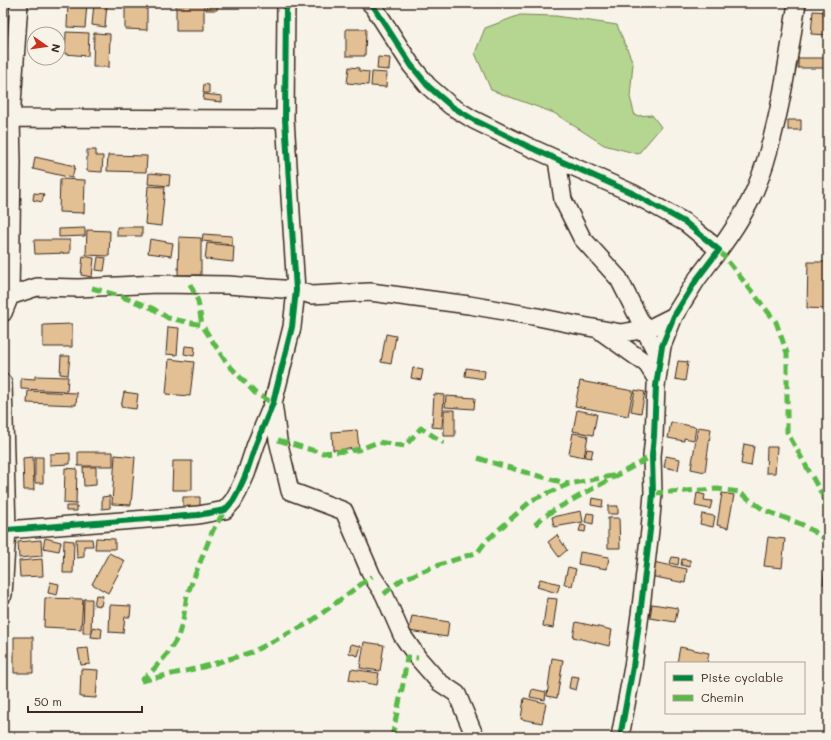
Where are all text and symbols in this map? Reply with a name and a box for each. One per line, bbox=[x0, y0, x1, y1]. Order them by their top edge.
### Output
north arrow bbox=[26, 26, 66, 66]
text: N bbox=[48, 43, 64, 54]
legend bbox=[665, 662, 805, 714]
text: Piste cyclable bbox=[701, 669, 783, 685]
scale bar bbox=[28, 688, 142, 714]
text: Chemin bbox=[701, 689, 744, 705]
text: 50 m bbox=[34, 693, 62, 709]

